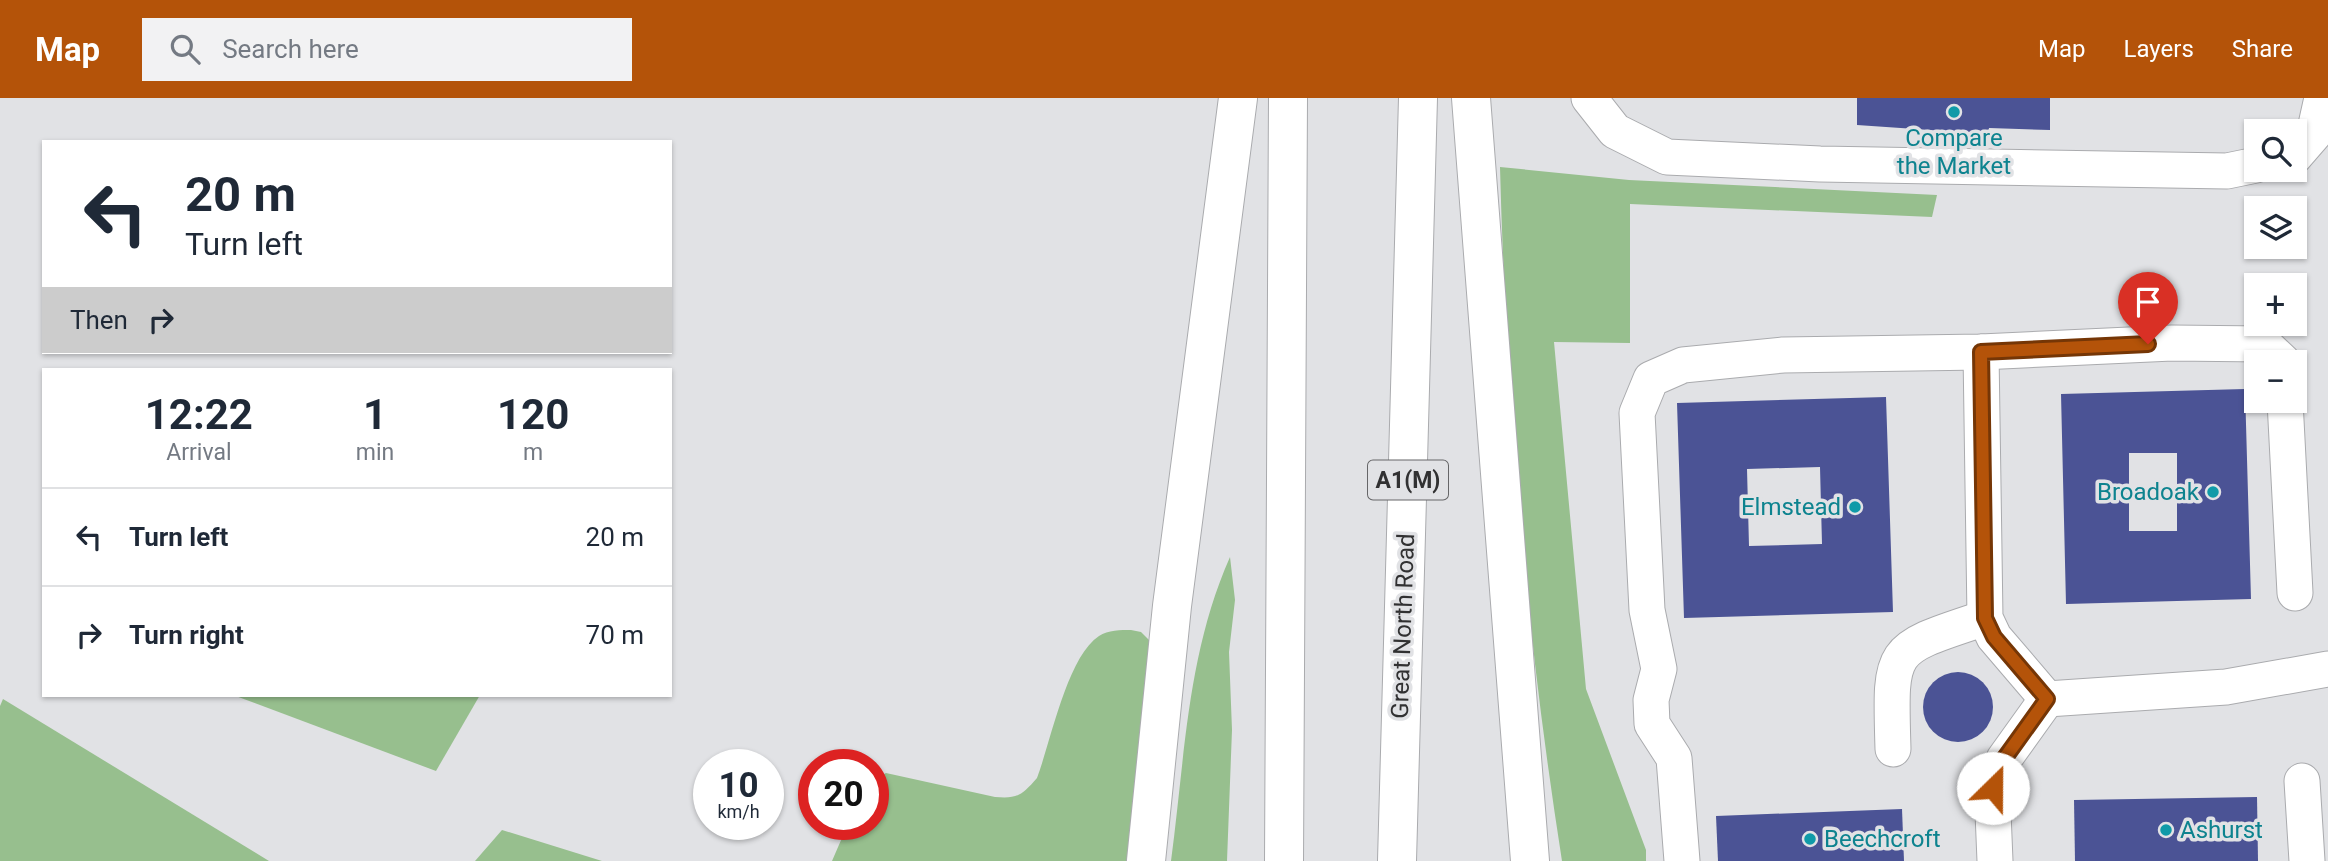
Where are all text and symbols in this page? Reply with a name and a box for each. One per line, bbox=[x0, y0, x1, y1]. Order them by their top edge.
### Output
search box bbox=[142, 18, 632, 81]
text: Map bbox=[35, 30, 100, 69]
icon: search bbox=[166, 30, 204, 68]
text: Search here bbox=[222, 34, 359, 64]
text: Map bbox=[2038, 35, 2086, 63]
text: Layers bbox=[2124, 35, 2194, 63]
text: Share bbox=[2232, 35, 2293, 63]
marker: Compare the Market bbox=[1946, 104, 1962, 120]
map controls bbox=[2244, 119, 2307, 413]
button: search bbox=[2244, 119, 2307, 182]
place label: Compare the Market bbox=[1897, 124, 2011, 180]
text: 20 m bbox=[185, 166, 296, 223]
icon: left bbox=[70, 168, 161, 259]
button: layers bbox=[2244, 196, 2307, 259]
text: Turn left bbox=[185, 225, 303, 263]
pin bbox=[2118, 272, 2178, 344]
button: + bbox=[2244, 273, 2307, 336]
icon: arrive bbox=[2129, 283, 2167, 321]
icon: right bbox=[142, 301, 180, 339]
text: Then bbox=[70, 305, 128, 335]
button: − bbox=[2244, 350, 2307, 413]
text: 12:22 bbox=[145, 390, 253, 439]
text: 1 bbox=[363, 390, 387, 439]
text: 120 bbox=[497, 390, 569, 439]
text: Arrival bbox=[166, 439, 232, 466]
text: min bbox=[356, 439, 394, 466]
text: m bbox=[523, 439, 543, 466]
road number: A1(M) bbox=[1368, 460, 1448, 500]
place label: Broadoak bbox=[2097, 478, 2200, 506]
marker: Broadoak bbox=[2205, 484, 2221, 500]
place label: Elmstead bbox=[1741, 493, 1841, 521]
marker: Elmstead bbox=[1847, 499, 1863, 515]
icon: left bbox=[70, 518, 108, 556]
text: Turn left bbox=[129, 522, 228, 552]
text: 20 m bbox=[586, 522, 644, 552]
street label: Great North Road bbox=[1386, 533, 1420, 719]
icon: right bbox=[70, 616, 108, 654]
text: Turn right bbox=[129, 620, 244, 650]
text: 70 m bbox=[586, 620, 644, 650]
speed limit sign: 20 bbox=[798, 749, 889, 840]
position arrow bbox=[1956, 751, 2030, 825]
text: 10 bbox=[718, 765, 759, 806]
text: km/h bbox=[717, 801, 760, 822]
place label: Ashurst bbox=[2180, 816, 2263, 844]
marker: Ashurst bbox=[2158, 822, 2174, 838]
place label: Beechcroft bbox=[1824, 825, 1941, 853]
marker: Beechcroft bbox=[1802, 831, 1818, 847]

